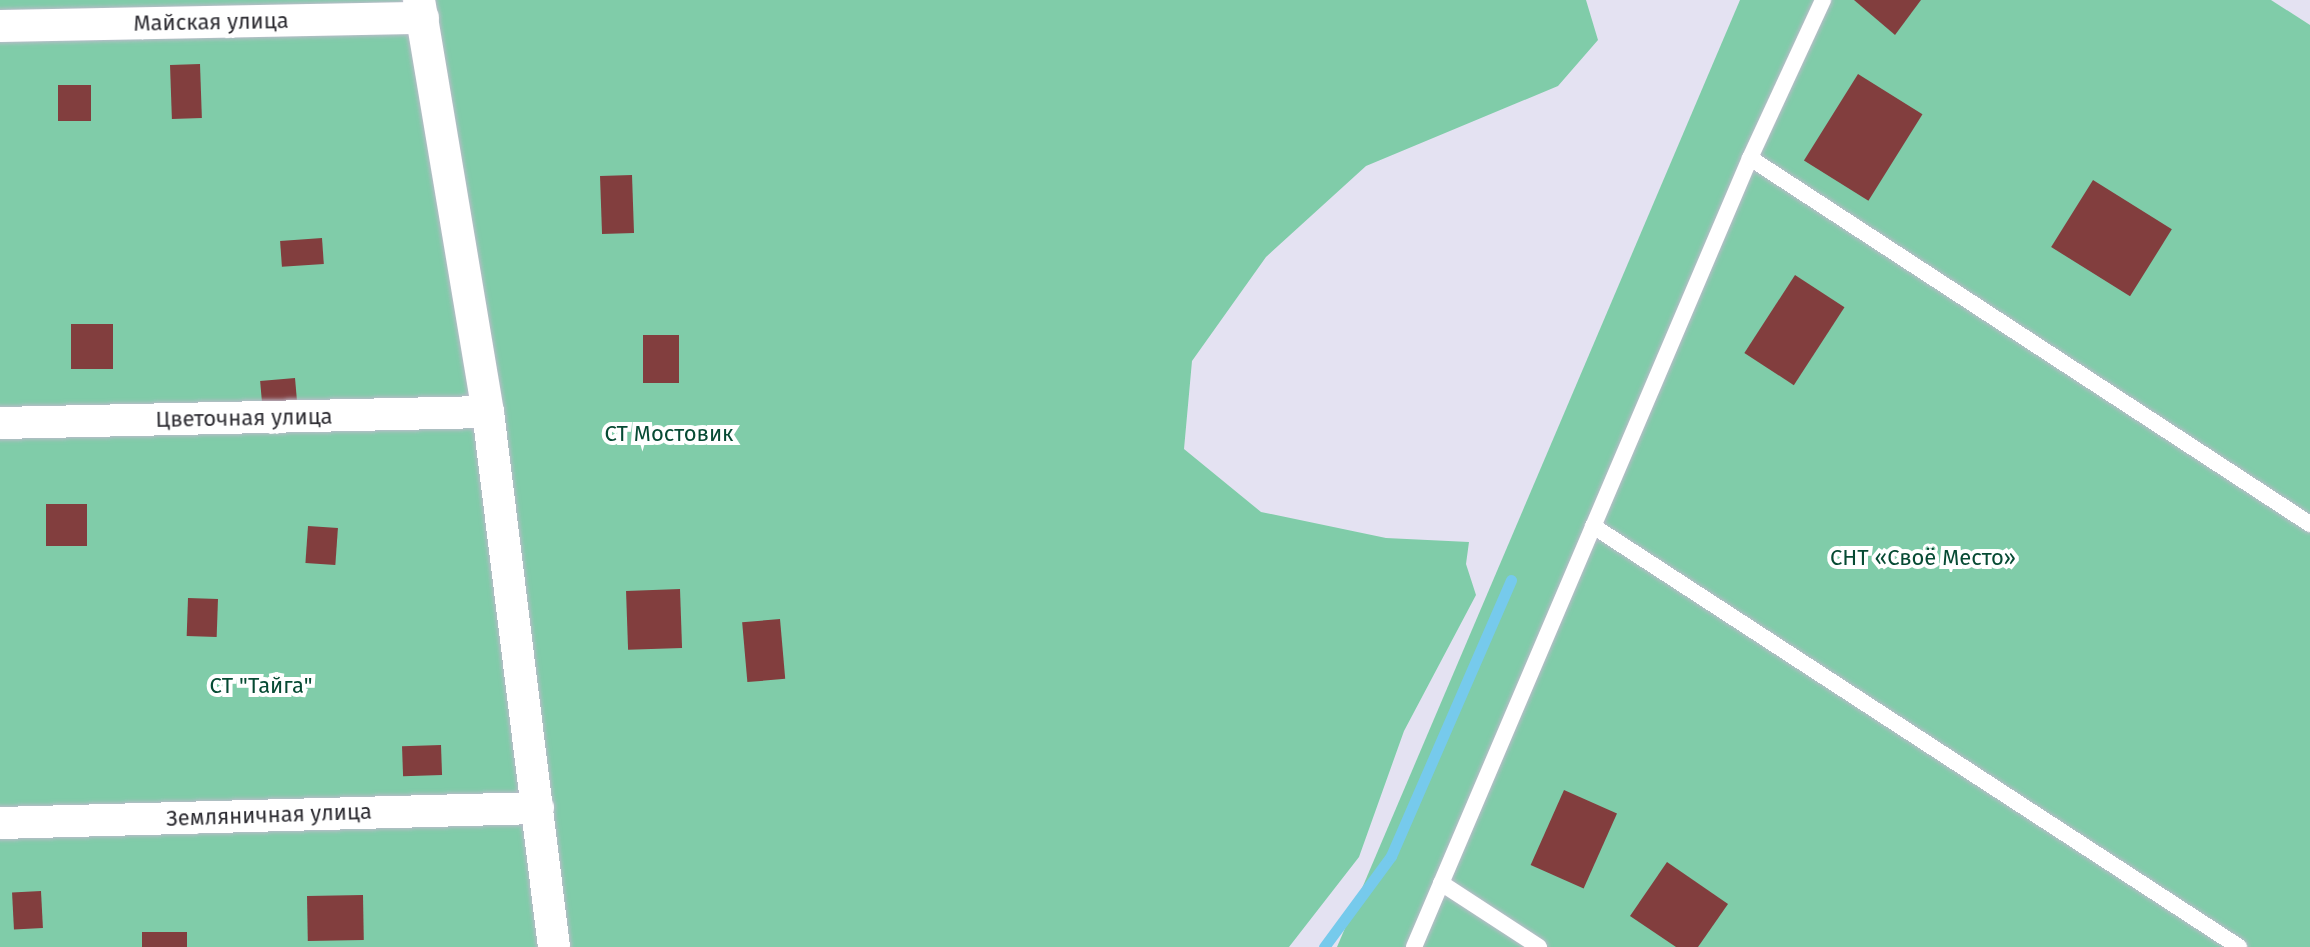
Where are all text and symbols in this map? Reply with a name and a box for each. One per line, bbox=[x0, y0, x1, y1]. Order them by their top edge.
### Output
street label: Майская улица bbox=[133, 7, 289, 37]
street label: Цветочная улица bbox=[155, 403, 333, 433]
park label: СТ Мостовик bbox=[604, 421, 734, 447]
park label: СНТ «Своё Место» bbox=[1830, 545, 2016, 571]
park label: СТ "Тайга" bbox=[210, 673, 312, 699]
street label: Земляничная улица bbox=[166, 798, 372, 832]

